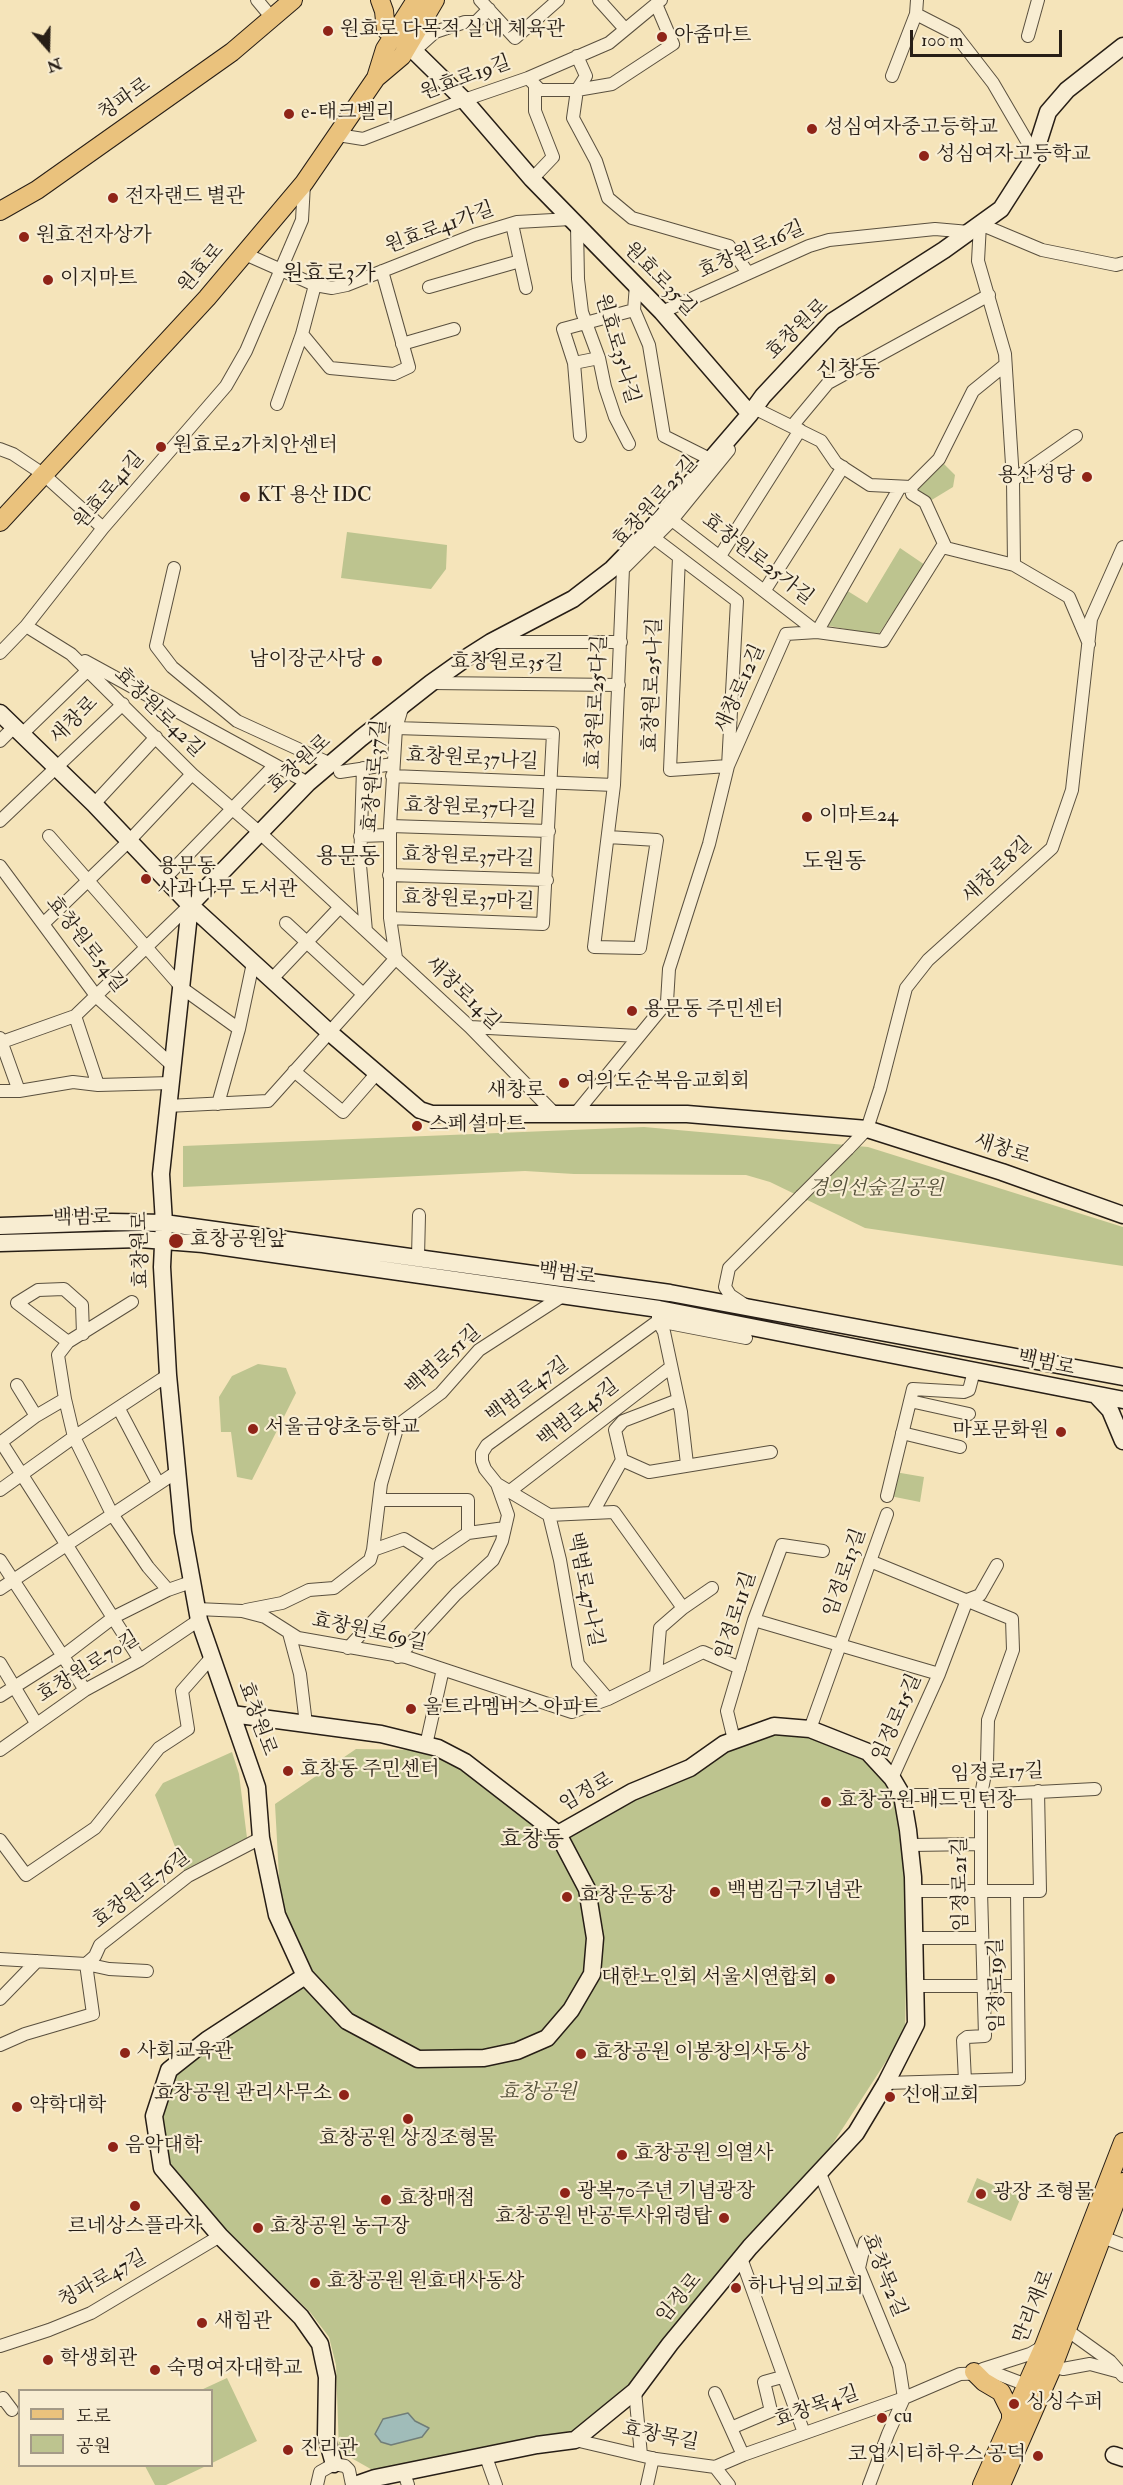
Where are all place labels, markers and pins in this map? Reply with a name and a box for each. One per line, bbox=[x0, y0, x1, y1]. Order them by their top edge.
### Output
place label: 원효로 다목적 실내 체육관 bbox=[340, 19, 565, 43]
marker: 원효로 다목적 실내 체육관 bbox=[321, 24, 335, 38]
place label: 아줌마트 bbox=[674, 25, 751, 49]
marker: 아줌마트 bbox=[655, 30, 669, 44]
place label: e-태크벨리 bbox=[301, 102, 395, 126]
marker: e-태크벨리 bbox=[282, 107, 296, 121]
place label: 성심여자중고등학교 bbox=[824, 117, 998, 141]
marker: 성심여자중고등학교 bbox=[805, 122, 819, 136]
place label: 성심여자고등학교 bbox=[936, 144, 1091, 168]
marker: 성심여자고등학교 bbox=[917, 149, 931, 163]
place label: 전자랜드 별관 bbox=[125, 186, 245, 210]
marker: 전자랜드 별관 bbox=[106, 191, 120, 205]
place label: 원효전자상가 bbox=[36, 225, 152, 249]
marker: 원효전자상가 bbox=[17, 230, 31, 244]
place label: 이지마트 bbox=[60, 268, 137, 292]
marker: 이지마트 bbox=[41, 273, 55, 287]
place label: 원효로2가치안센터 bbox=[173, 435, 338, 459]
marker: 원효로2가치안센터 bbox=[154, 440, 168, 454]
place label: 용산성당 bbox=[998, 465, 1075, 489]
marker: 용산성당 bbox=[1080, 470, 1094, 484]
place label: KT 용산 IDC bbox=[257, 485, 372, 509]
marker: KT 용산 IDC bbox=[238, 490, 252, 504]
place label: 남이장군사당 bbox=[249, 649, 365, 673]
marker: 남이장군사당 bbox=[370, 654, 384, 668]
place label: 이마트24 bbox=[819, 805, 898, 829]
marker: 이마트24 bbox=[800, 810, 814, 824]
place label: 용문동 사과나무 도서관 bbox=[158, 856, 297, 903]
marker: 용문동 사과나무 도서관 bbox=[139, 872, 153, 886]
place label: 용문동 주민센터 bbox=[644, 999, 783, 1023]
marker: 용문동 주민센터 bbox=[625, 1004, 639, 1018]
place label: 여의도순복음교회회 bbox=[576, 1071, 750, 1095]
marker: 여의도순복음교회회 bbox=[557, 1076, 571, 1090]
place label: 스페셜마트 bbox=[429, 1114, 526, 1138]
marker: 스페셜마트 bbox=[410, 1119, 424, 1133]
place label: 효창공원앞 bbox=[190, 1229, 287, 1253]
marker: 효창공원앞 bbox=[167, 1232, 185, 1250]
place label: 서울금양초등학교 bbox=[265, 1417, 420, 1441]
place label: 마포문화원 bbox=[952, 1420, 1049, 1444]
marker: 서울금양초등학교 bbox=[246, 1422, 260, 1436]
marker: 마포문화원 bbox=[1054, 1425, 1068, 1439]
place label: 울트라멤버스 아파트 bbox=[423, 1697, 601, 1721]
marker: 울트라멤버스 아파트 bbox=[404, 1702, 418, 1716]
place label: 효창동 주민센터 bbox=[300, 1759, 439, 1783]
marker: 효창동 주민센터 bbox=[281, 1764, 295, 1778]
place label: 효창공원 배드민턴장 bbox=[838, 1790, 1016, 1814]
marker: 효창공원 배드민턴장 bbox=[819, 1795, 833, 1809]
place label: 백범김구기념관 bbox=[727, 1880, 862, 1904]
place label: 효창운동장 bbox=[579, 1885, 676, 1909]
marker: 백범김구기념관 bbox=[708, 1885, 722, 1899]
marker: 효창운동장 bbox=[560, 1890, 574, 1904]
place label: 대한노인회 서울시연합회 bbox=[601, 1967, 818, 1991]
marker: 대한노인회 서울시연합회 bbox=[823, 1972, 837, 1986]
place label: 사회교육관 bbox=[137, 2041, 234, 2065]
place label: 효창공원 이봉창의사동상 bbox=[593, 2042, 810, 2066]
marker: 사회교육관 bbox=[118, 2046, 132, 2060]
marker: 효창공원 이봉창의사동상 bbox=[574, 2047, 588, 2061]
place label: 효창공원 관리사무소 bbox=[154, 2083, 332, 2107]
place label: 신애교회 bbox=[902, 2085, 979, 2109]
marker: 효창공원 관리사무소 bbox=[337, 2088, 351, 2102]
marker: 신애교회 bbox=[883, 2090, 897, 2104]
place label: 약학대학 bbox=[29, 2095, 106, 2119]
marker: 약학대학 bbox=[10, 2100, 24, 2114]
marker: 효창공원 상징조형물 bbox=[401, 2112, 415, 2126]
place label: 효창공원 상징조형물 bbox=[319, 2128, 497, 2152]
place label: 음악대학 bbox=[125, 2135, 202, 2159]
marker: 음악대학 bbox=[106, 2140, 120, 2154]
place label: 효창공원 의열사 bbox=[634, 2143, 773, 2167]
marker: 효창공원 의열사 bbox=[615, 2148, 629, 2162]
place label: 광복70주년 기념광장 bbox=[577, 2181, 755, 2205]
place label: 광장 조형물 bbox=[993, 2182, 1094, 2206]
marker: 광복70주년 기념광장 bbox=[558, 2186, 572, 2200]
marker: 광장 조형물 bbox=[974, 2187, 988, 2201]
place label: 효창매점 bbox=[398, 2188, 475, 2212]
marker: 효창매점 bbox=[379, 2193, 393, 2207]
marker: 르네상스플라자 bbox=[128, 2199, 142, 2213]
place label: 효창공원 반공투사위령탑 bbox=[495, 2206, 712, 2230]
marker: 효창공원 반공투사위령탑 bbox=[717, 2211, 731, 2225]
place label: 르네상스플라자 bbox=[67, 2216, 203, 2240]
place label: 효창공원 농구장 bbox=[270, 2216, 409, 2240]
marker: 효창공원 농구장 bbox=[251, 2221, 265, 2235]
place label: 효창공원 원효대사동상 bbox=[327, 2271, 524, 2295]
marker: 효창공원 원효대사동상 bbox=[308, 2276, 322, 2290]
place label: 하나님의교회 bbox=[748, 2276, 864, 2300]
marker: 하나님의교회 bbox=[729, 2281, 743, 2295]
place label: 새힘관 bbox=[214, 2311, 272, 2335]
marker: 새힘관 bbox=[195, 2316, 209, 2330]
place label: 학생회관 bbox=[60, 2348, 137, 2372]
marker: 학생회관 bbox=[41, 2353, 55, 2367]
place label: 숙명여자대학교 bbox=[167, 2358, 302, 2382]
marker: 숙명여자대학교 bbox=[148, 2363, 162, 2377]
place label: 싱싱수퍼 bbox=[1026, 2392, 1103, 2416]
marker: 싱싱수퍼 bbox=[1007, 2397, 1021, 2411]
place label: cu bbox=[894, 2406, 912, 2430]
marker: cu bbox=[875, 2411, 889, 2425]
place label: 진리관 bbox=[300, 2438, 358, 2462]
marker: 진리관 bbox=[281, 2443, 295, 2457]
place label: 코업시티하우스 공덕 bbox=[848, 2444, 1026, 2468]
marker: 코업시티하우스 공덕 bbox=[1031, 2449, 1045, 2463]

